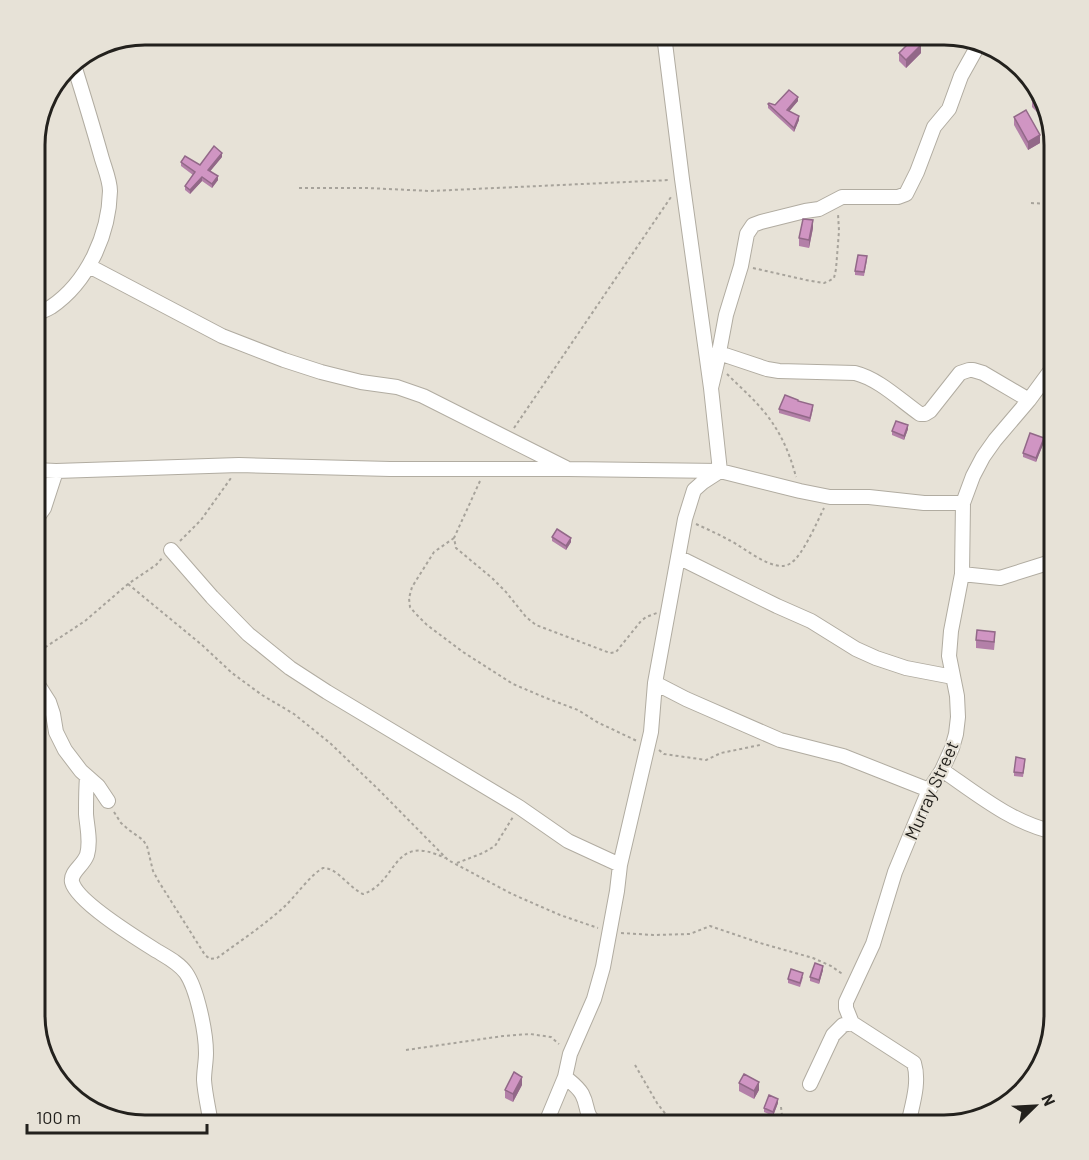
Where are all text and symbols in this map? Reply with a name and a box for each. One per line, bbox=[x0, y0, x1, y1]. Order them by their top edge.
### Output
street label: Murray Street bbox=[899, 737, 963, 843]
north arrow bbox=[1005, 1076, 1065, 1136]
text: N bbox=[1038, 1091, 1060, 1108]
scale bar bbox=[27, 1097, 207, 1135]
text: 100 m bbox=[36, 1106, 81, 1128]

